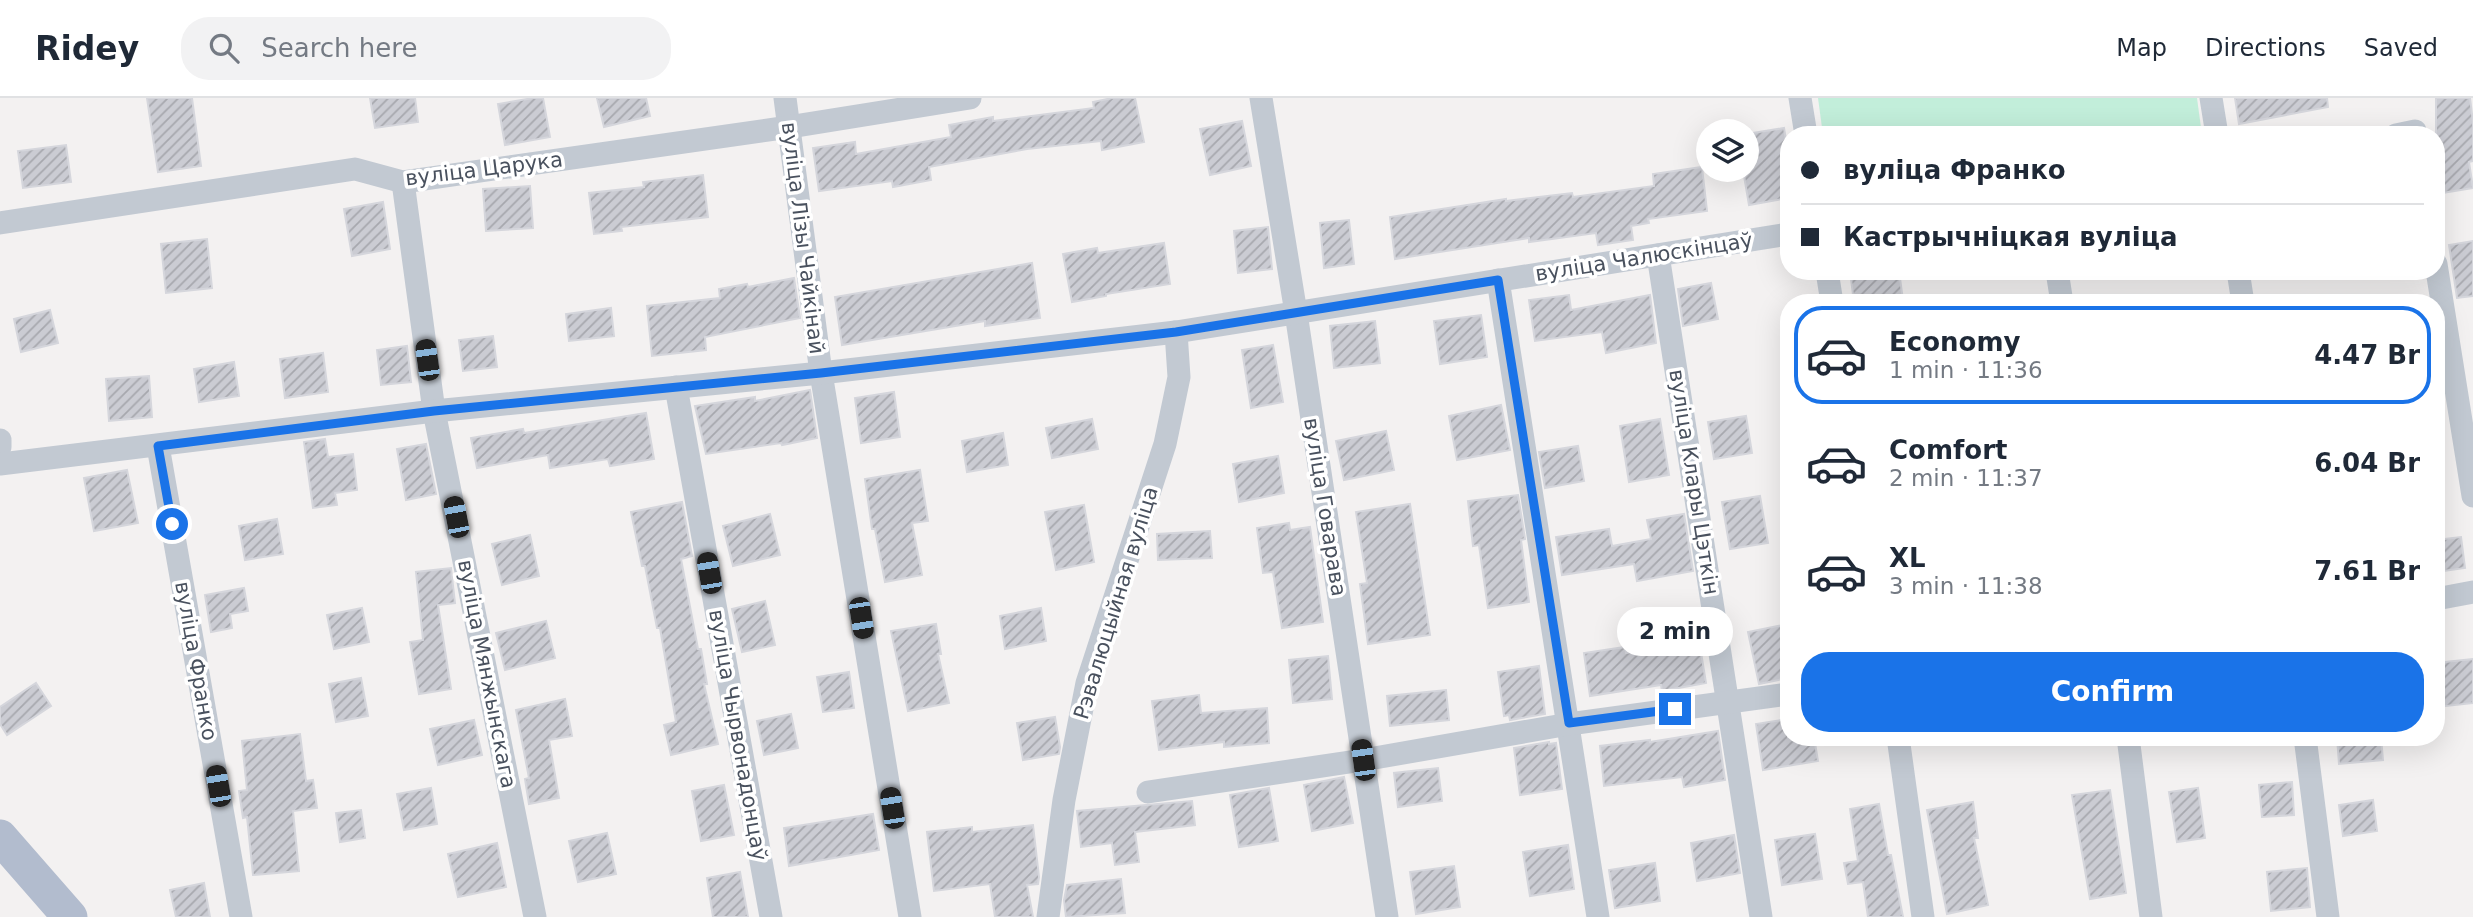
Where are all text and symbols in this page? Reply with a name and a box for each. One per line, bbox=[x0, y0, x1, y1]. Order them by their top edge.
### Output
search box bbox=[181, 17, 671, 80]
text: Ridey bbox=[35, 29, 139, 68]
icon: search bbox=[205, 29, 243, 67]
text: Search here bbox=[261, 33, 417, 63]
text: Map bbox=[2116, 34, 2167, 62]
text: Directions bbox=[2205, 34, 2326, 62]
text: Saved bbox=[2364, 34, 2438, 62]
map controls bbox=[1696, 119, 1759, 182]
button: layers bbox=[1696, 119, 1759, 182]
street label: вуліца Лізы Чайкінай bbox=[777, 121, 829, 355]
street label: вуліца Царука bbox=[404, 147, 564, 191]
text: вуліца Франко bbox=[1843, 155, 2066, 185]
text: Кастрычніцкая вуліца bbox=[1843, 222, 2178, 252]
street label: вуліца Чалюскінцаў bbox=[1534, 228, 1754, 286]
icon: car bbox=[1805, 324, 1868, 387]
text: Economy bbox=[1889, 327, 2020, 357]
car bbox=[414, 338, 441, 382]
text: 4.47 Br bbox=[2314, 340, 2420, 370]
text: 1 min · 11:36 bbox=[1889, 357, 2043, 383]
street label: вуліца Клары Цэткін bbox=[1664, 368, 1724, 596]
street label: вуліца Говарава bbox=[1299, 416, 1351, 598]
icon: car bbox=[1805, 432, 1868, 495]
text: Comfort bbox=[1889, 435, 2007, 465]
text: 6.04 Br bbox=[2314, 448, 2420, 478]
text: 2 min · 11:37 bbox=[1889, 465, 2043, 491]
street label: Рэвалюцыйная вуліца bbox=[1069, 484, 1163, 722]
car bbox=[442, 494, 471, 540]
route start bbox=[156, 508, 188, 540]
icon: car bbox=[1805, 540, 1868, 603]
text: XL bbox=[1889, 543, 1926, 573]
car bbox=[696, 550, 723, 596]
text: 7.61 Br bbox=[2314, 556, 2420, 586]
street label: вуліца Мянжынскага bbox=[453, 558, 521, 790]
text: 3 min · 11:38 bbox=[1889, 573, 2043, 599]
street label: вуліца Франко bbox=[170, 579, 222, 743]
car bbox=[848, 596, 875, 640]
street label: вуліца Чырвонадонцаў bbox=[704, 607, 772, 863]
callout: 2 min bbox=[1617, 608, 1733, 656]
text: 2 min bbox=[1639, 618, 1711, 644]
button: Confirm bbox=[1801, 652, 2424, 732]
route end bbox=[1659, 693, 1691, 725]
car bbox=[1350, 738, 1377, 782]
car bbox=[205, 763, 232, 809]
car bbox=[879, 786, 906, 830]

